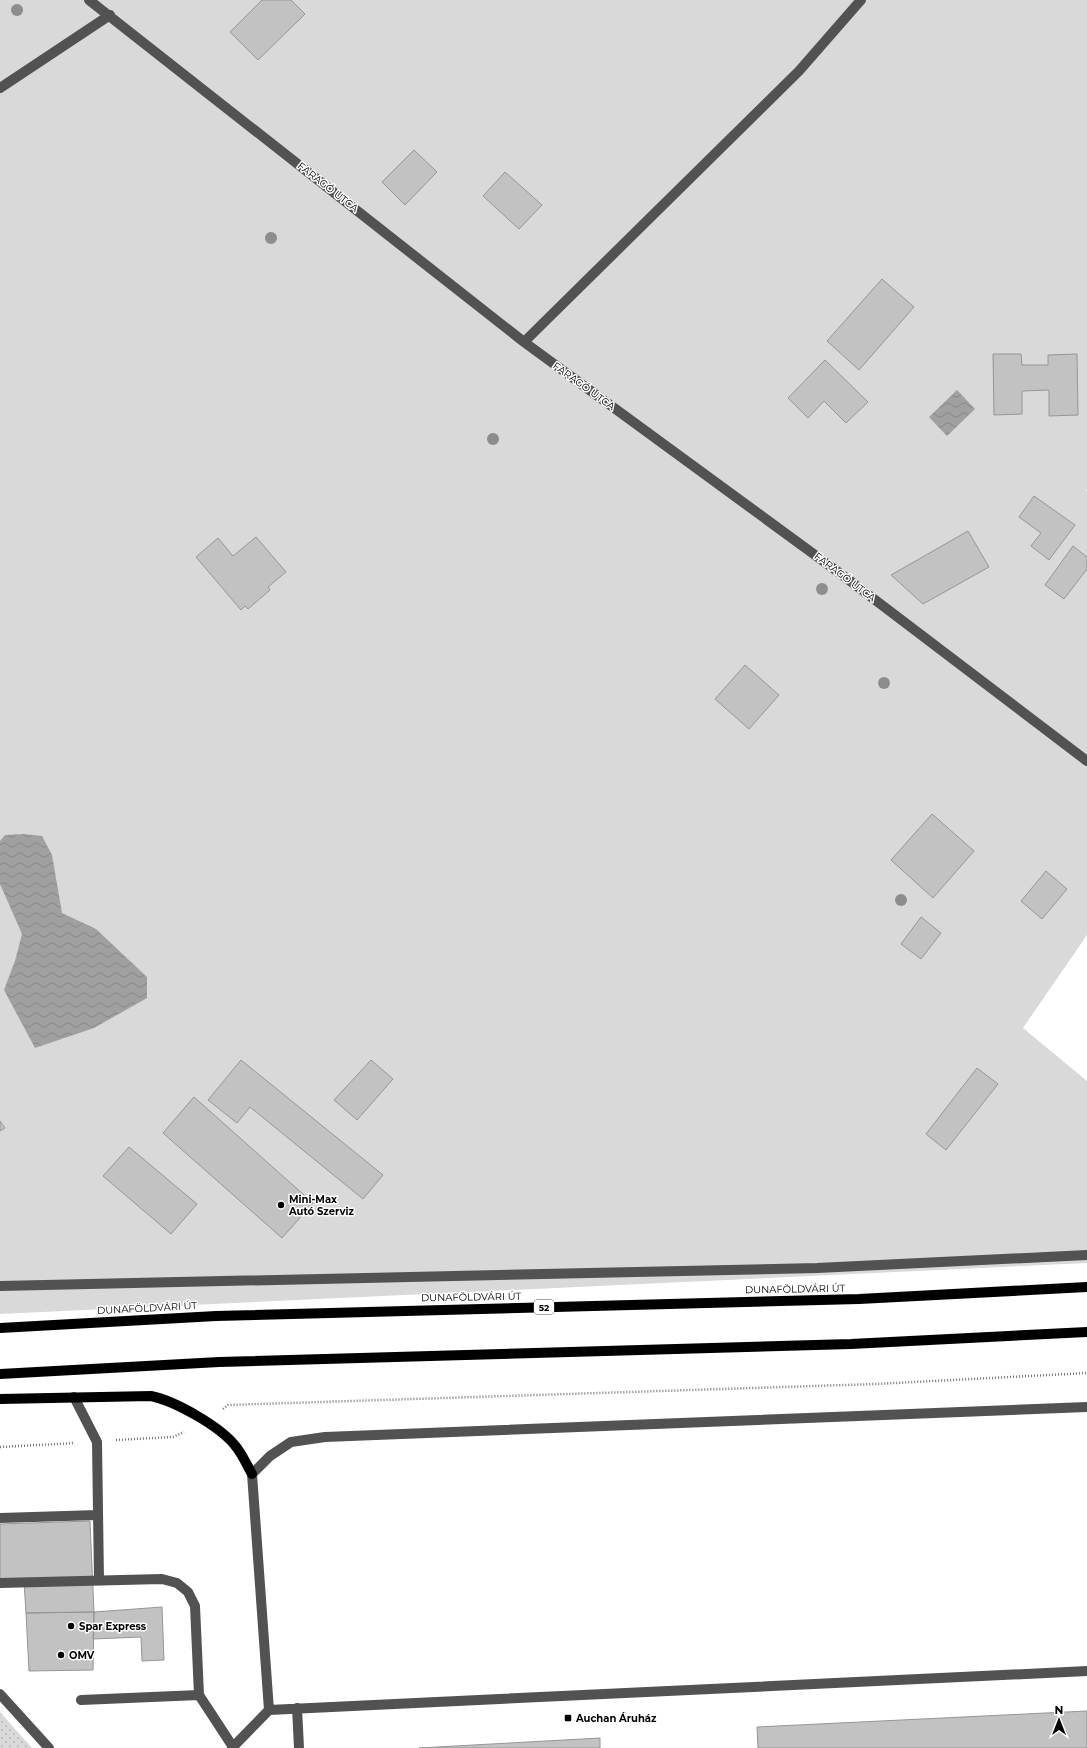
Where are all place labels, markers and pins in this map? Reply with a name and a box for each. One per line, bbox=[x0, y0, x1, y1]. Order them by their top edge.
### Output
place label: Mini-Max Autó Szerviz bbox=[288, 1193, 354, 1218]
marker: Mini-Max Autó Szerviz bbox=[276, 1200, 286, 1210]
place label: Spar Express bbox=[79, 1620, 147, 1633]
marker: Spar Express bbox=[66, 1621, 76, 1631]
place label: OMV bbox=[69, 1649, 95, 1662]
marker: OMV bbox=[56, 1650, 66, 1660]
place label: Auchan Áruház bbox=[575, 1712, 657, 1725]
marker: Auchan Áruház bbox=[563, 1713, 573, 1723]

